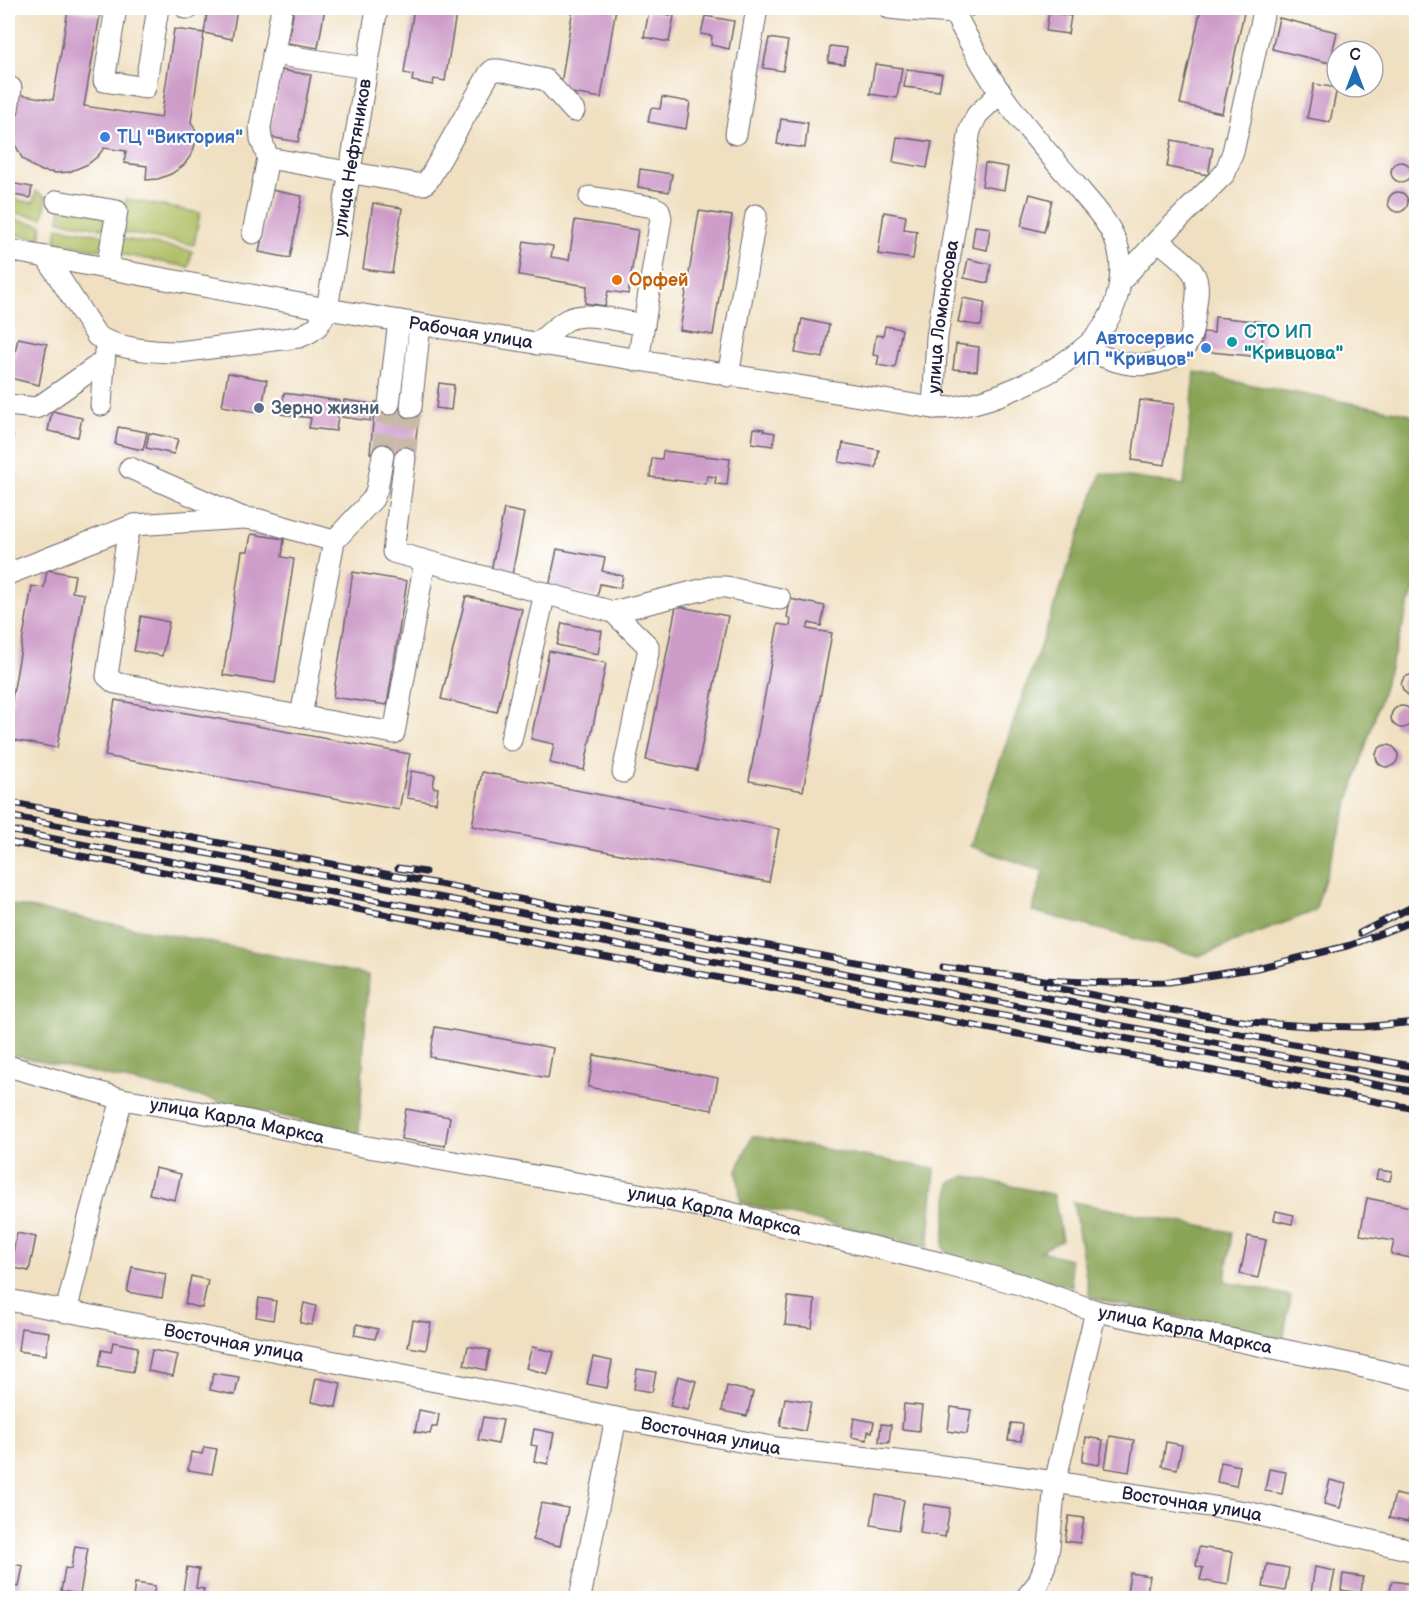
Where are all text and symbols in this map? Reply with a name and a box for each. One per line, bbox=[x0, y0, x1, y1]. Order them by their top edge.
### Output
north arrow bbox=[1325, 39, 1385, 99]
text: С bbox=[1349, 46, 1361, 65]
street label: улица Нефтяников bbox=[329, 77, 376, 238]
place label: ТЦ "Виктория" bbox=[117, 127, 243, 148]
marker: ТЦ "Виктория" bbox=[98, 130, 112, 144]
street label: улица Ломоносова bbox=[924, 238, 963, 394]
place label: Орфей bbox=[629, 270, 689, 291]
marker: Орфей bbox=[610, 273, 624, 287]
street label: Рабочая улица bbox=[407, 312, 535, 354]
place label: СТО ИП "Кривцова" bbox=[1244, 322, 1343, 364]
place label: Автосервис ИП "Кривцов" bbox=[1073, 328, 1194, 370]
marker: СТО ИП "Кривцова" bbox=[1225, 335, 1239, 349]
marker: Автосервис ИП "Кривцов" bbox=[1199, 341, 1213, 355]
place label: Зерно жизни bbox=[271, 398, 380, 419]
marker: Зерно жизни bbox=[252, 401, 266, 415]
street label: улица Карла Маркса bbox=[148, 1094, 327, 1148]
street label: улица Карла Маркса bbox=[626, 1182, 804, 1241]
street label: улица Карла Маркса bbox=[1096, 1302, 1275, 1359]
street label: Восточная улица bbox=[162, 1320, 306, 1367]
street label: Восточная улица bbox=[639, 1413, 783, 1460]
street label: Восточная улица bbox=[1120, 1483, 1265, 1526]

